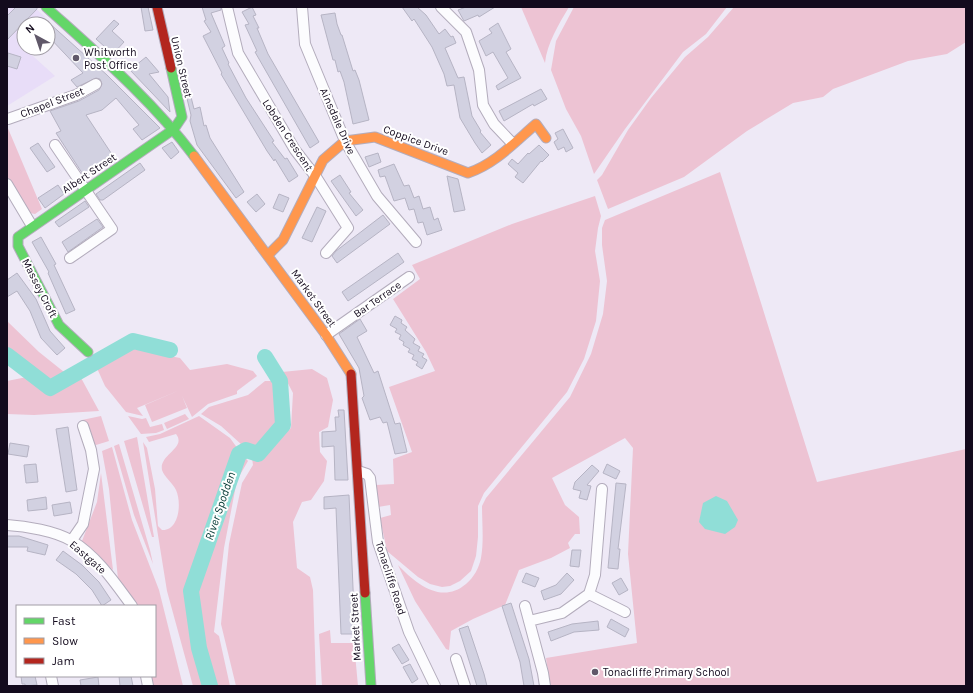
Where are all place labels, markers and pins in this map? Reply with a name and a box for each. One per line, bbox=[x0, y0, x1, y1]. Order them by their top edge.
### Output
place label: Whitworth Post Office bbox=[84, 46, 138, 72]
marker: Whitworth Post Office bbox=[71, 53, 81, 63]
place label: Tonacliffe Primary School bbox=[603, 666, 730, 679]
marker: Tonacliffe Primary School bbox=[590, 667, 600, 677]

